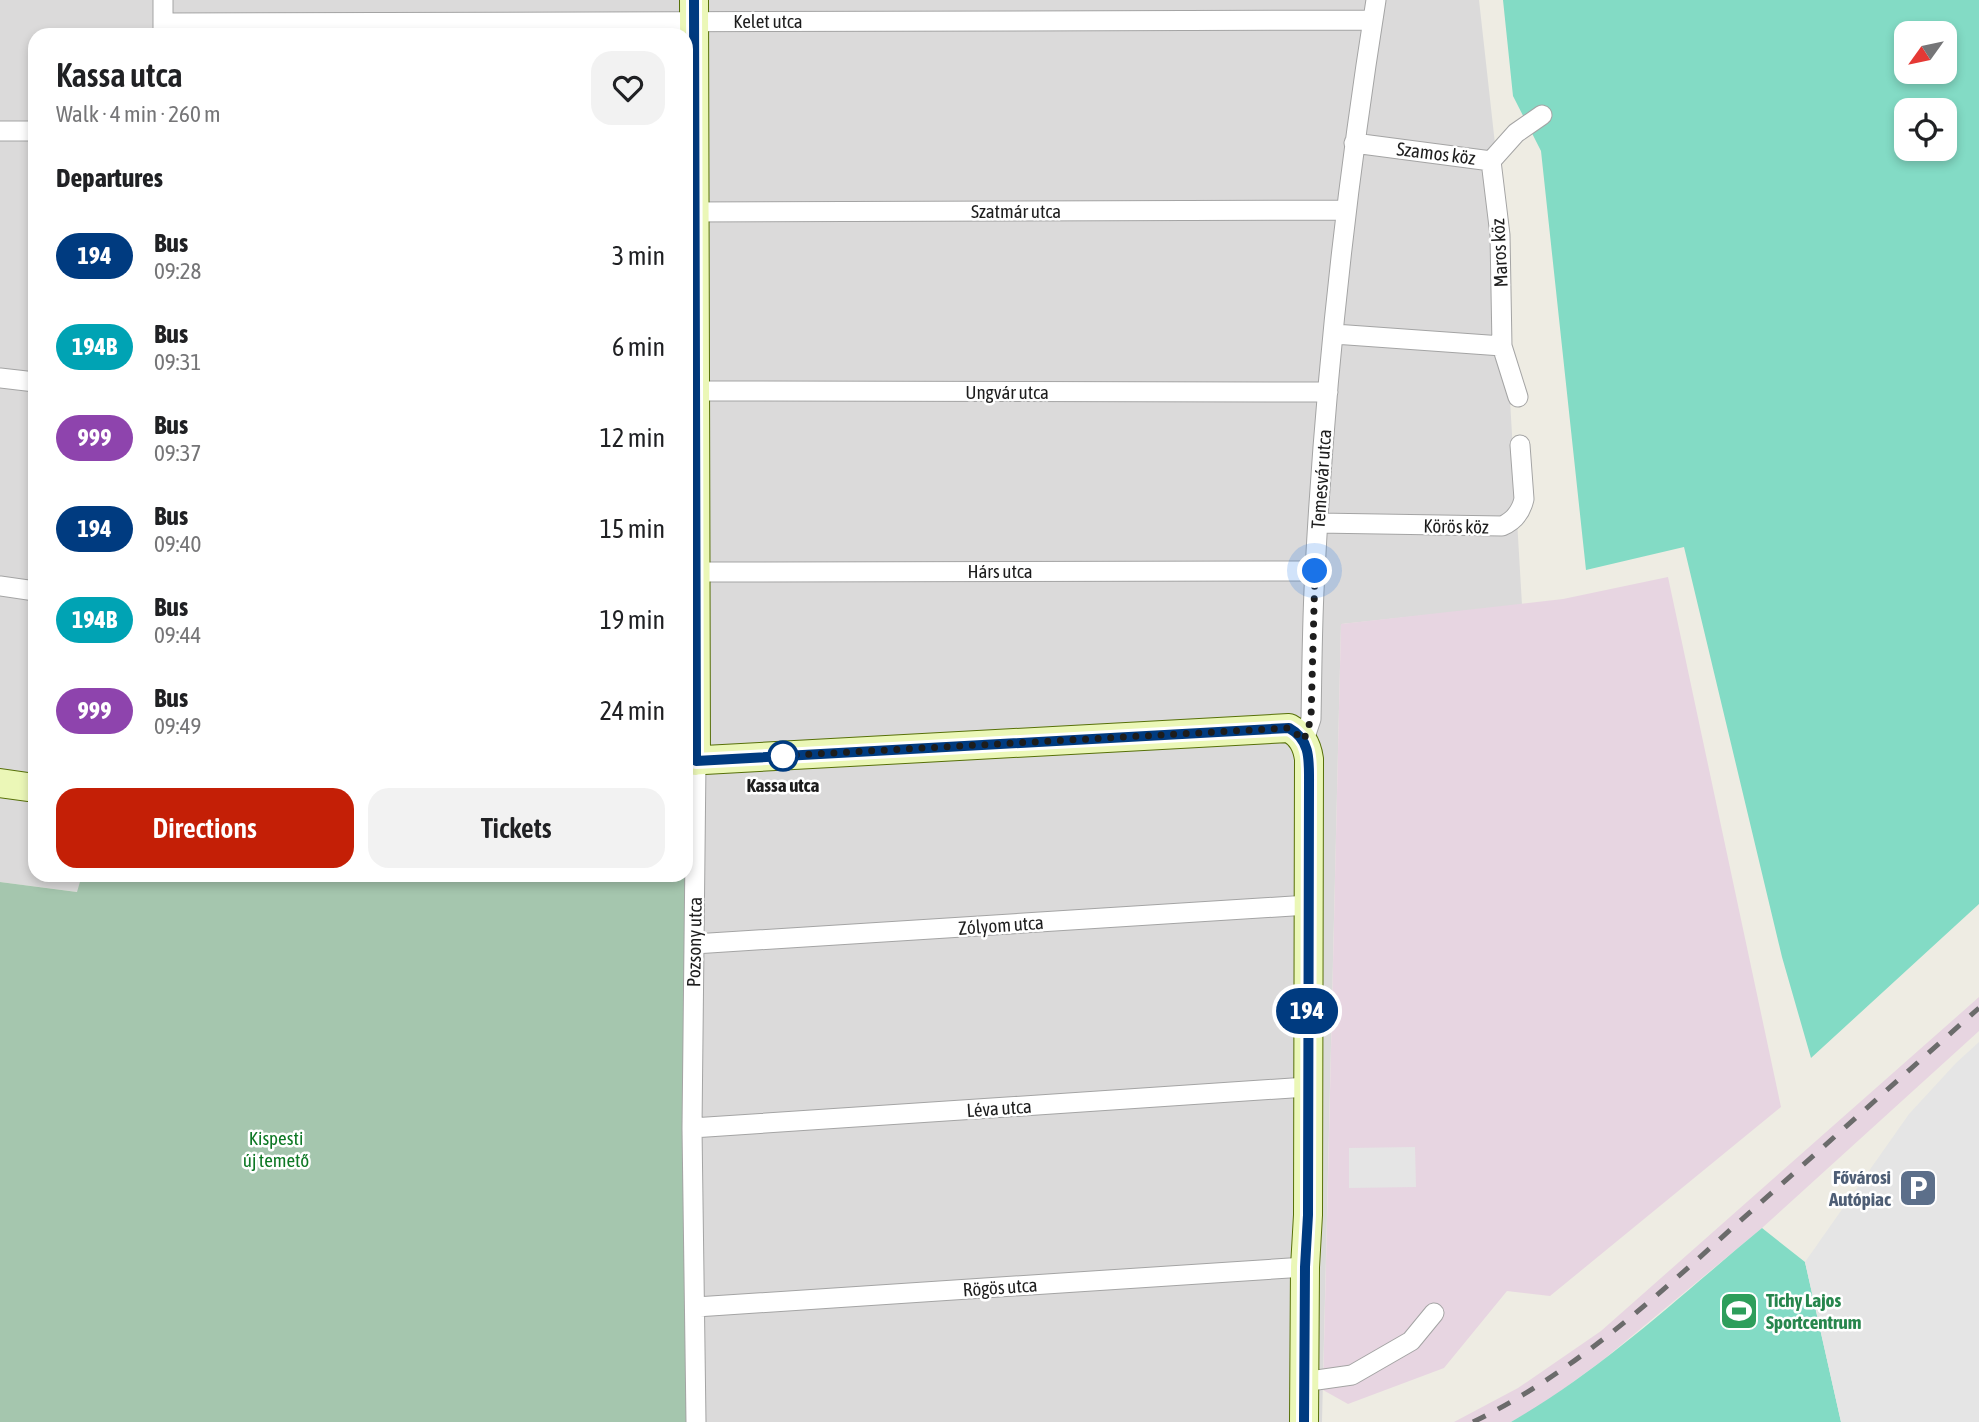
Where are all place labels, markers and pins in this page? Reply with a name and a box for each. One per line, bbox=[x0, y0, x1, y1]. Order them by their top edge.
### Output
marker: Kassa utca bbox=[768, 741, 798, 771]
place label: Kassa utca bbox=[747, 774, 820, 796]
place label: Fővárosi Autópiac bbox=[1828, 1166, 1891, 1210]
parking icon: Fővárosi Autópiac bbox=[1897, 1167, 1939, 1209]
place label: Tichy Lajos Sportcentrum bbox=[1766, 1289, 1861, 1333]
sports icon: Tichy Lajos Sportcentrum bbox=[1718, 1290, 1760, 1332]

